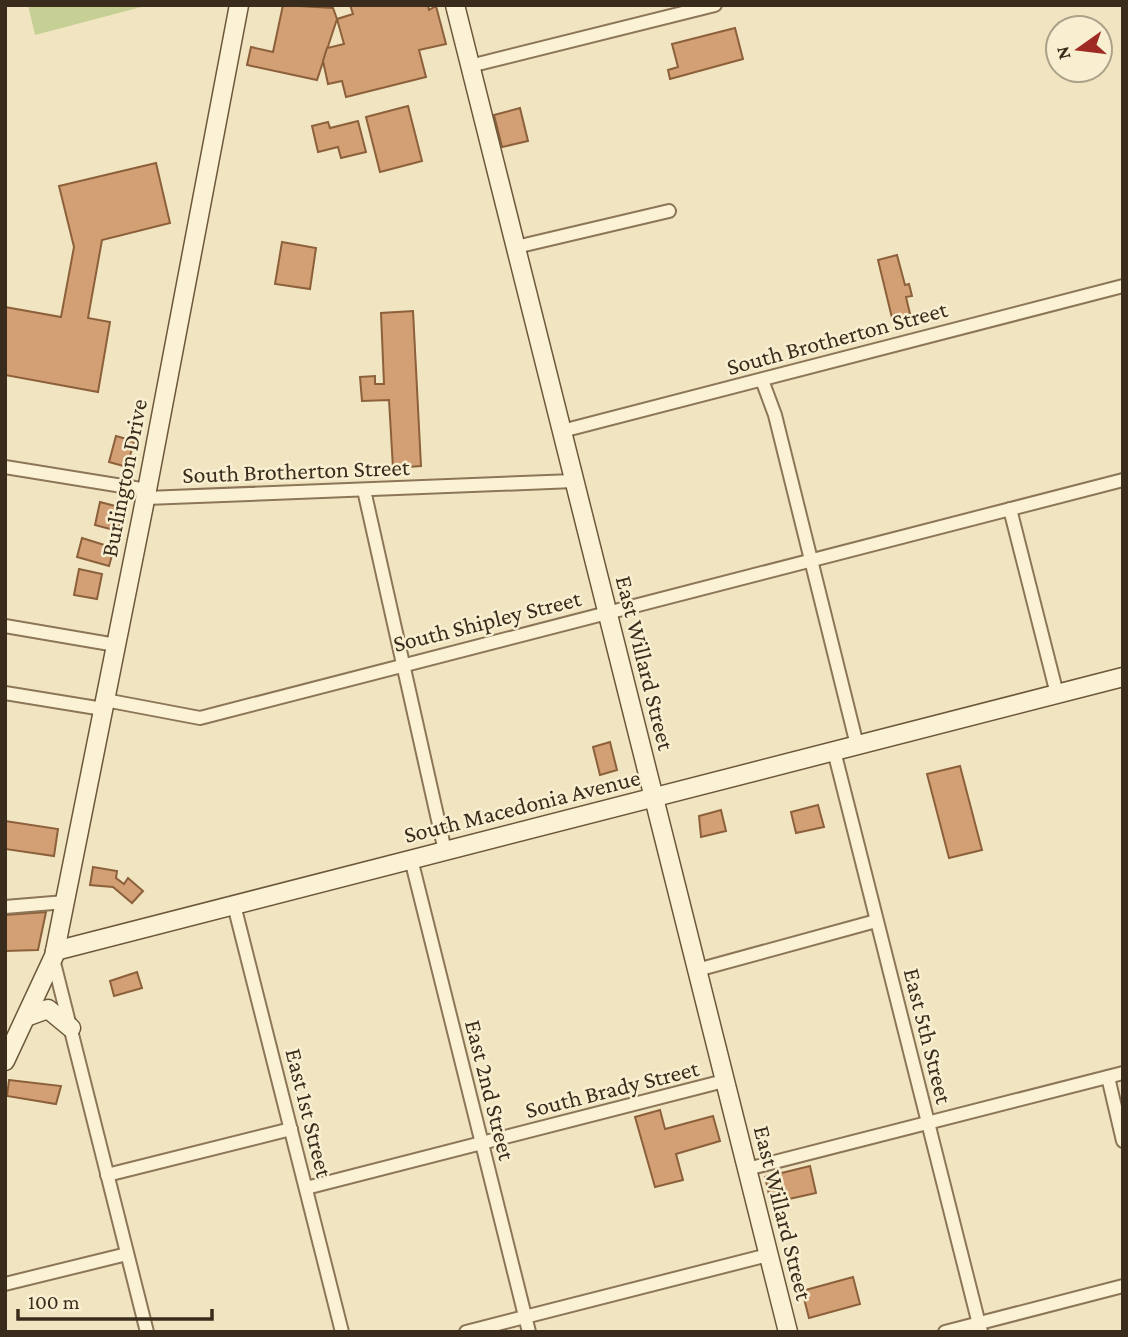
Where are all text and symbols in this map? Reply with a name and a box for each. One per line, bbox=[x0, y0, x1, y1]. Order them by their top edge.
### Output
north arrow bbox=[1044, 14, 1114, 84]
text: N bbox=[1051, 44, 1075, 62]
street label: South Brotherton Street bbox=[724, 295, 951, 380]
street label: Burlington Drive bbox=[95, 397, 152, 559]
street label: South Brotherton Street bbox=[182, 453, 411, 488]
street label: East Willard Street bbox=[611, 573, 680, 754]
street label: South Shipley Street bbox=[390, 584, 585, 657]
street label: South Macedonia Avenue bbox=[401, 763, 643, 848]
street label: East 5th Street bbox=[899, 965, 959, 1107]
street label: East 2nd Street bbox=[460, 1017, 521, 1164]
street label: East 1st Street bbox=[280, 1046, 339, 1181]
street label: South Brady Street bbox=[522, 1054, 702, 1123]
street label: East Willard Street bbox=[749, 1123, 818, 1304]
scale bar bbox=[18, 1278, 212, 1322]
text: 100 m bbox=[28, 1290, 80, 1314]

